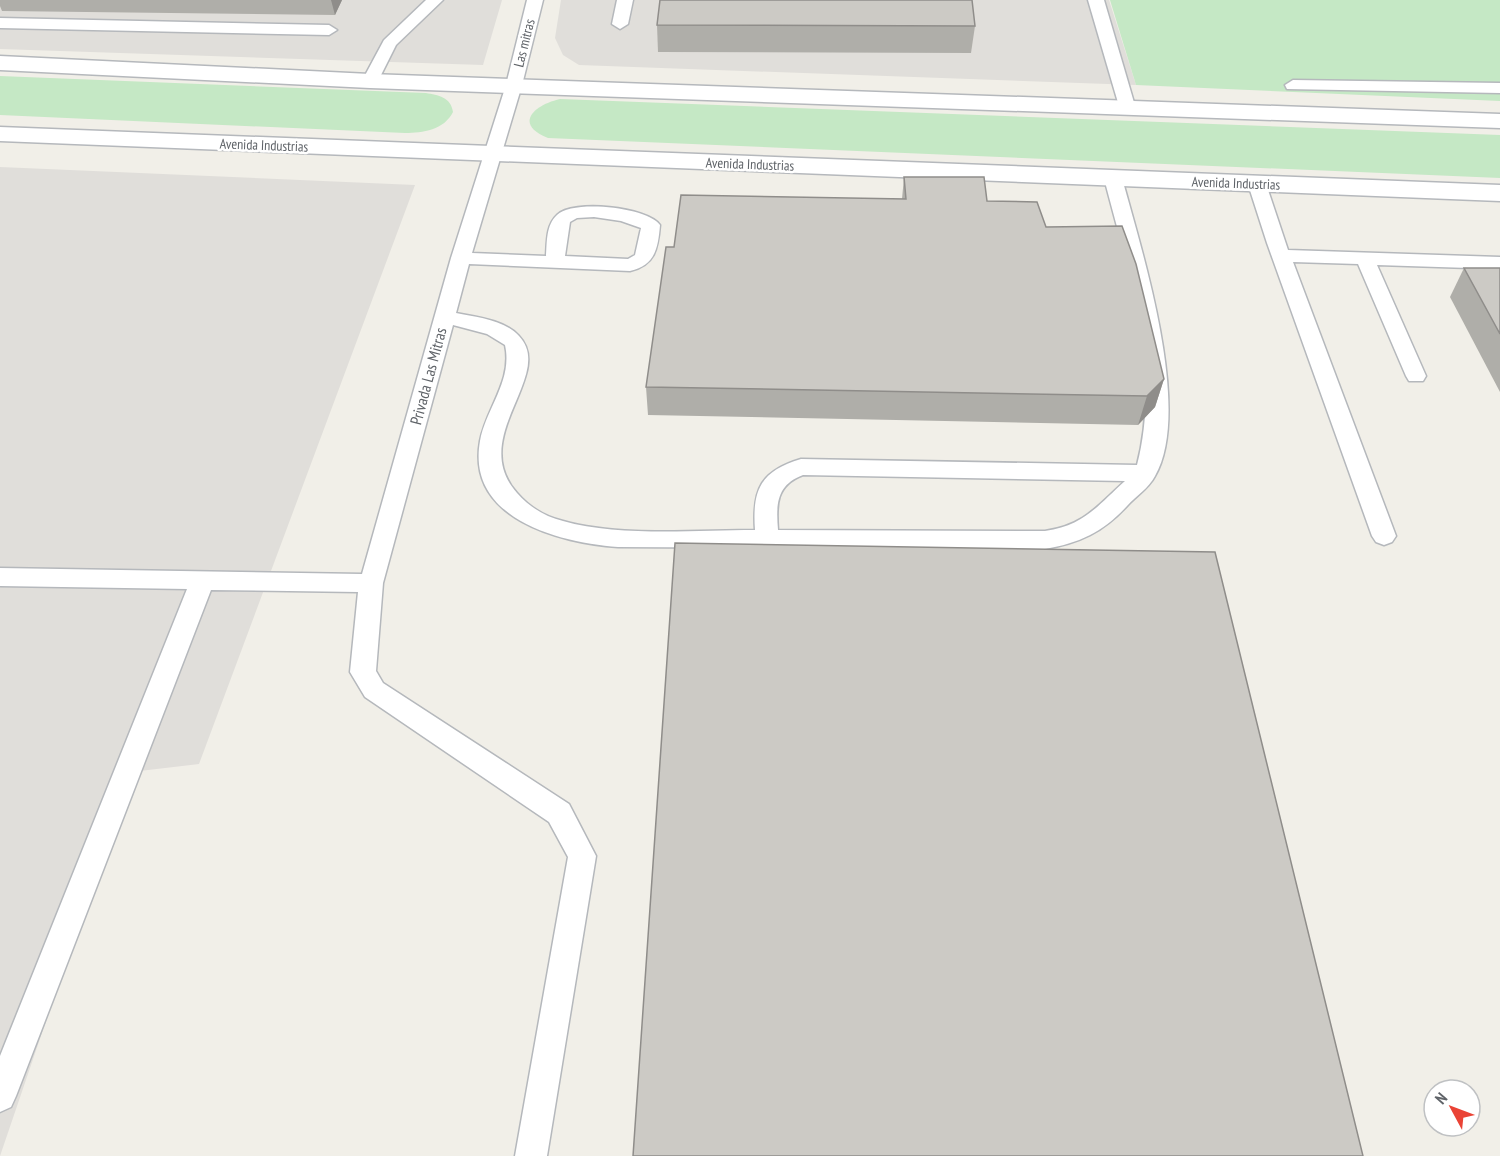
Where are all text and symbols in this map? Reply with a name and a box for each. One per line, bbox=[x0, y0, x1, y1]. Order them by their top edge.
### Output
street label: Las mitras bbox=[509, 17, 539, 69]
street label: Avenida Industrias bbox=[219, 134, 309, 156]
street label: Avenida Industrias bbox=[705, 153, 795, 175]
street label: Avenida Industrias bbox=[1191, 172, 1281, 194]
street label: Privada Las Mitras bbox=[405, 325, 451, 427]
north arrow bbox=[1422, 1078, 1482, 1138]
text: N bbox=[1430, 1088, 1451, 1108]

